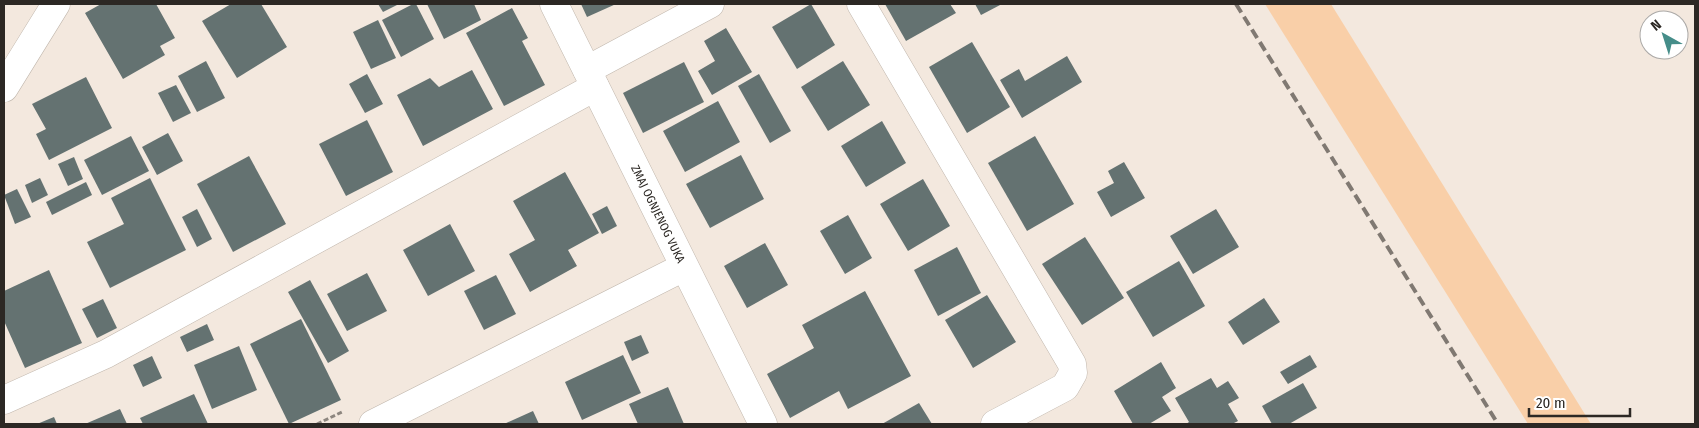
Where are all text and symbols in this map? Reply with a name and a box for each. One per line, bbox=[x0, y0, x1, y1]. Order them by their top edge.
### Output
north arrow bbox=[1639, 10, 1689, 60]
text: N bbox=[1648, 16, 1665, 35]
street label: ZMAJ OGNJENOG VUKA bbox=[628, 163, 688, 266]
scale bar bbox=[1529, 386, 1630, 418]
text: 20 m bbox=[1536, 394, 1566, 412]

